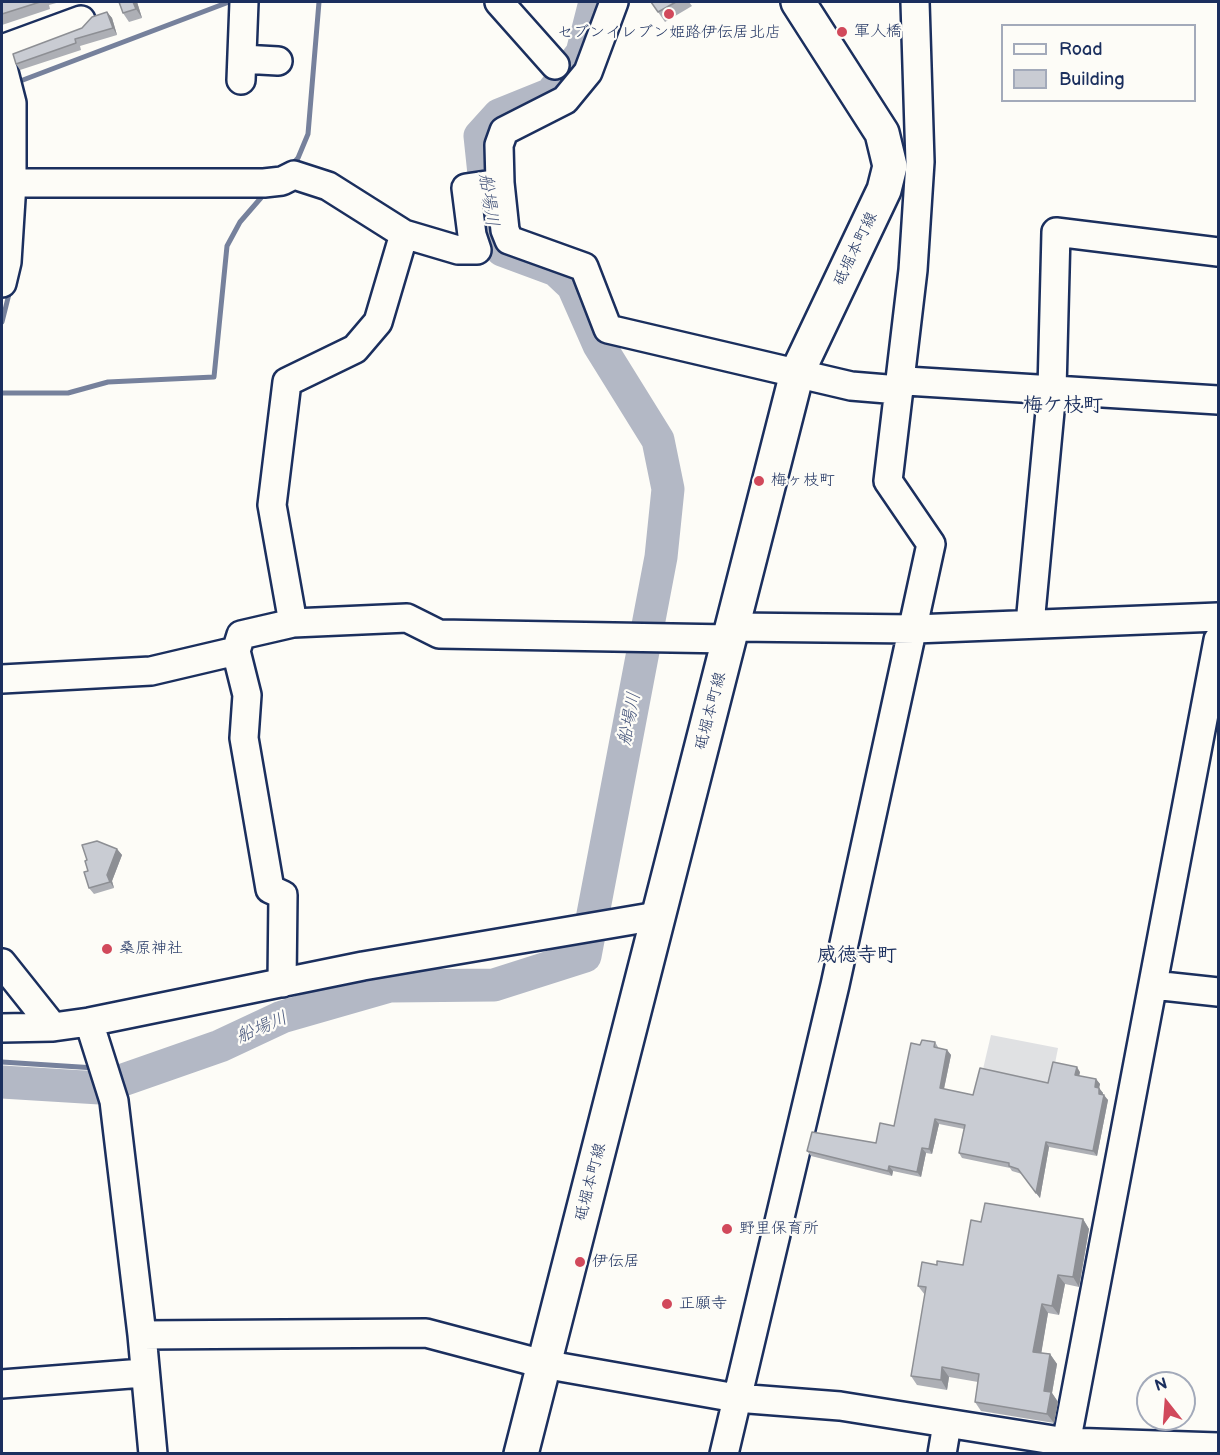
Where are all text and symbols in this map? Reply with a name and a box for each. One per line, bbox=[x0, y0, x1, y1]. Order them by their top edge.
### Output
marker: セブンイレブン姫路伊伝居北店 bbox=[662, 7, 676, 21]
place label: 軍人橋 bbox=[854, 22, 902, 42]
place label: セブンイレブン姫路伊伝居北店 bbox=[557, 23, 781, 43]
legend bbox=[1001, 24, 1196, 102]
marker: 軍人橋 bbox=[835, 25, 849, 39]
text: Road bbox=[1059, 39, 1103, 60]
text: Building bbox=[1059, 69, 1125, 90]
water label: 船場川 bbox=[474, 172, 502, 228]
street label: 砥堀本町線 bbox=[830, 209, 882, 289]
district label: 梅ケ枝町 bbox=[1023, 394, 1103, 418]
place label: 梅ヶ枝町 bbox=[771, 471, 835, 491]
marker: 梅ヶ枝町 bbox=[752, 474, 766, 488]
street label: 砥堀本町線 bbox=[691, 670, 731, 752]
water label: 船場川 bbox=[614, 690, 646, 748]
place label: 桑原神社 bbox=[119, 939, 183, 959]
marker: 桑原神社 bbox=[100, 942, 114, 956]
district label: 威徳寺町 bbox=[817, 944, 897, 968]
water label: 船場川 bbox=[233, 1008, 291, 1048]
street label: 砥堀本町線 bbox=[571, 1141, 611, 1223]
place label: 野里保育所 bbox=[739, 1219, 819, 1239]
marker: 野里保育所 bbox=[720, 1222, 734, 1236]
place label: 伊伝居 bbox=[592, 1252, 640, 1272]
marker: 伊伝居 bbox=[573, 1255, 587, 1269]
place label: 正願寺 bbox=[679, 1294, 727, 1314]
marker: 正願寺 bbox=[660, 1297, 674, 1311]
north arrow bbox=[1136, 1371, 1196, 1431]
text: N bbox=[1153, 1374, 1170, 1396]

